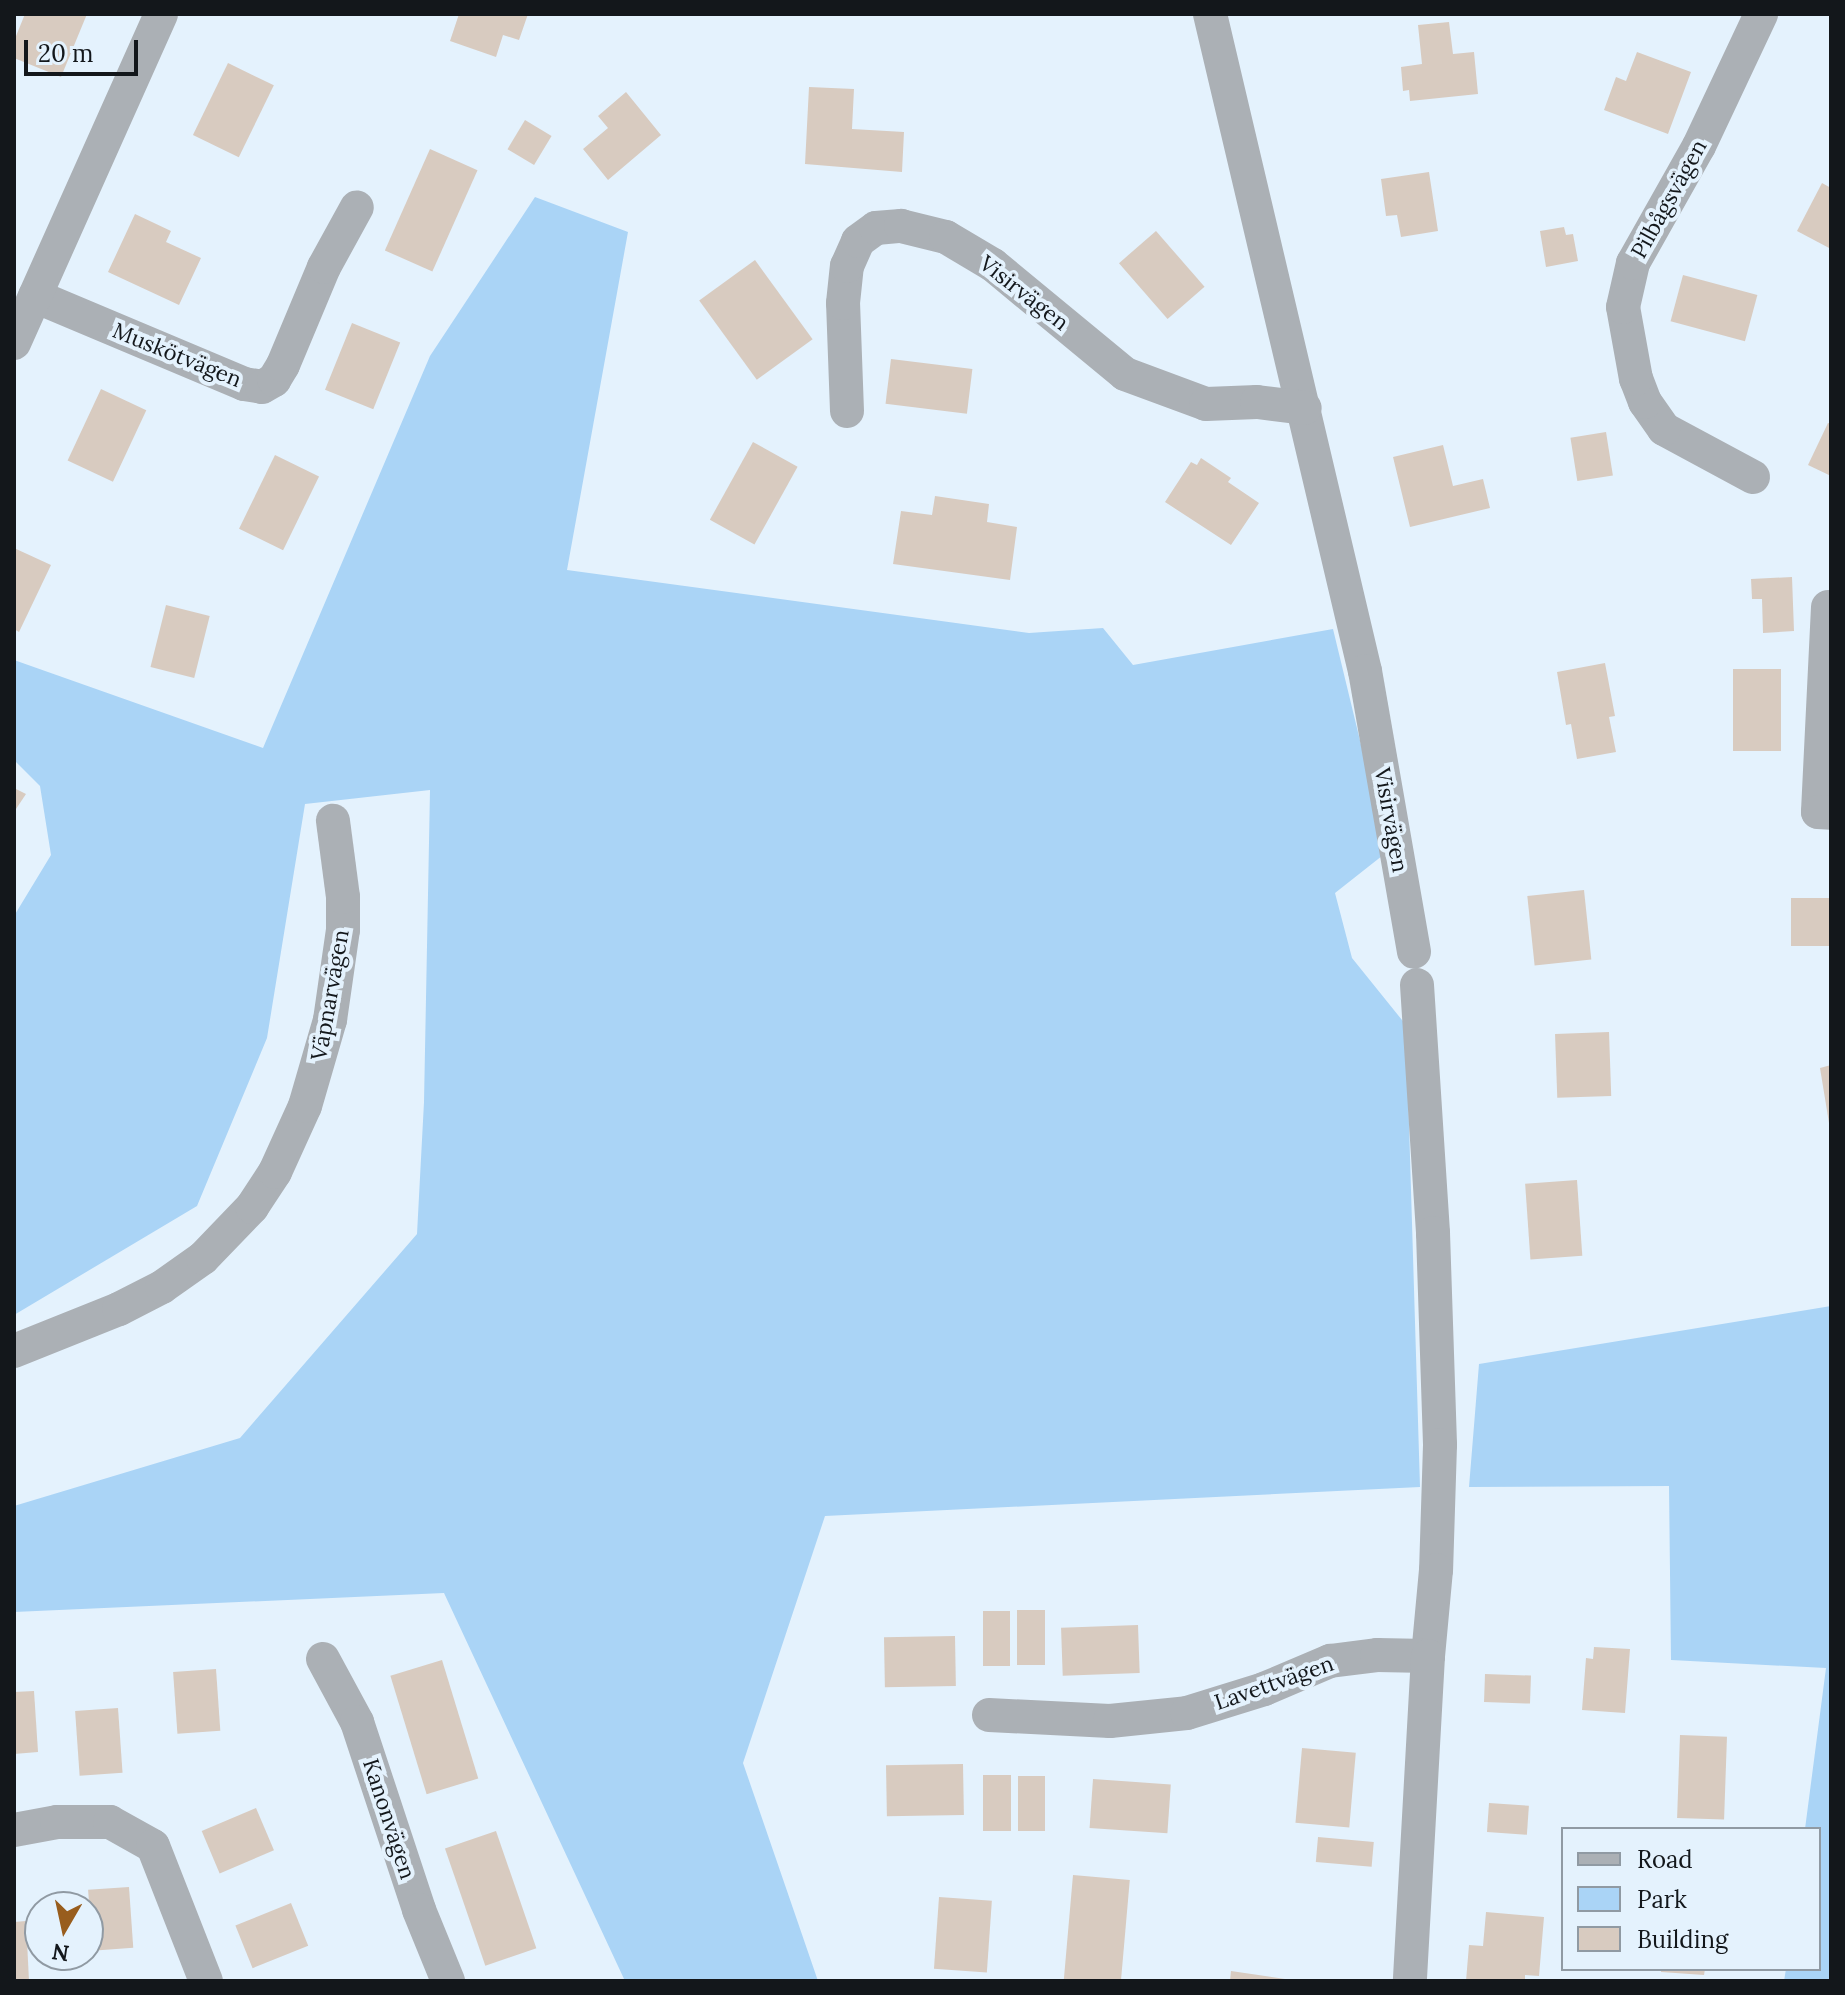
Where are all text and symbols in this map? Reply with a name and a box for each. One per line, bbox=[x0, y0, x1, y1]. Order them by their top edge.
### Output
scale bar bbox=[28, 24, 142, 74]
text: 20 m bbox=[38, 38, 94, 69]
street label: Pilbågsvägen bbox=[1626, 135, 1712, 263]
street label: Visirvägen bbox=[974, 250, 1074, 336]
street label: Muskötvägen bbox=[109, 317, 245, 393]
street label: Visirvägen bbox=[1369, 766, 1413, 874]
street label: Väpnarvägen bbox=[306, 928, 354, 1062]
street label: Lavettvägen bbox=[1211, 1650, 1337, 1716]
street label: Kanonvägen bbox=[357, 1755, 421, 1883]
legend bbox=[1561, 1827, 1821, 1971]
text: Road bbox=[1637, 1844, 1693, 1875]
text: Park bbox=[1637, 1884, 1687, 1915]
north arrow bbox=[24, 1891, 104, 1971]
text: Building bbox=[1637, 1924, 1728, 1955]
text: N bbox=[50, 1938, 71, 1968]

